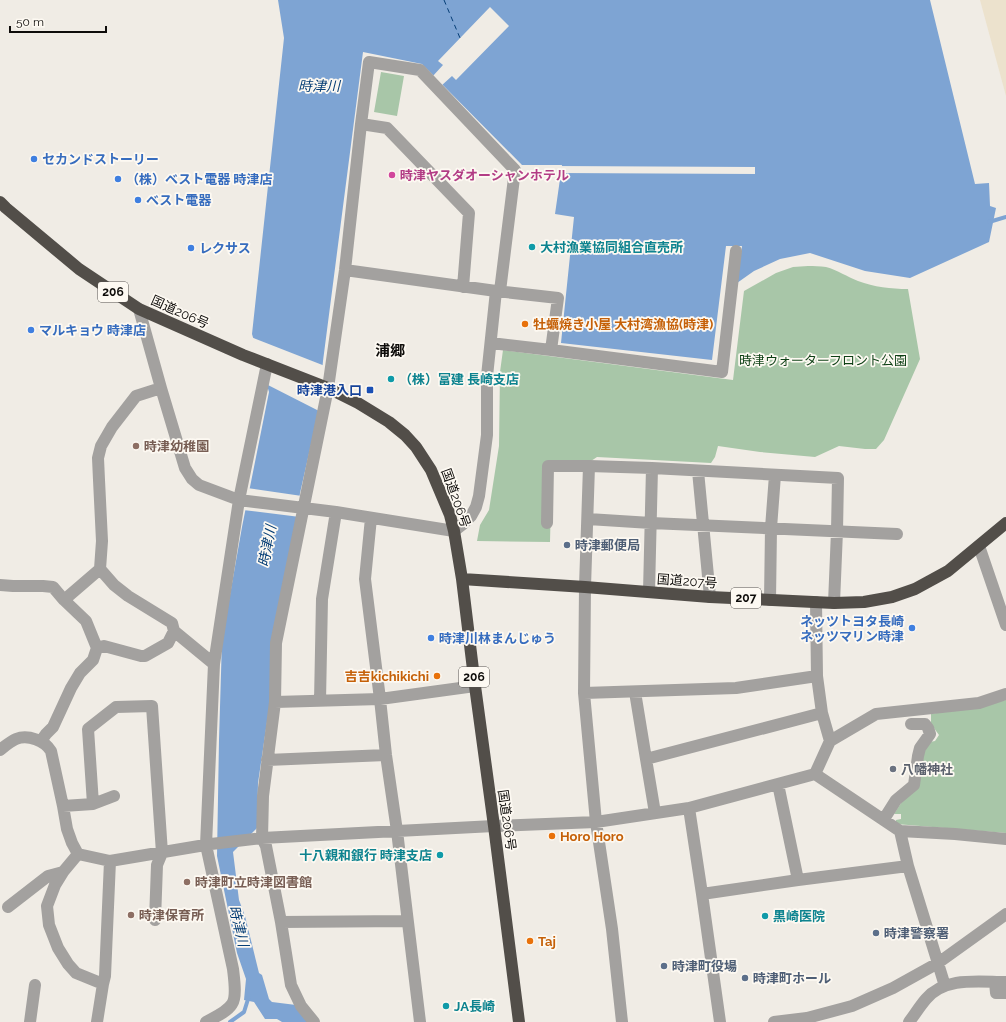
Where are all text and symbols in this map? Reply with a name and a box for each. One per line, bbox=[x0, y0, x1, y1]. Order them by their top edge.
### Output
scale bar bbox=[10, 8, 106, 34]
text: 50 m bbox=[16, 15, 44, 29]
water label: 時津川 bbox=[298, 78, 342, 94]
place label: セカンドストーリー bbox=[42, 152, 159, 167]
marker: セカンドストーリー bbox=[29, 154, 39, 164]
place label: 時津ヤスダオーシャンホテル bbox=[400, 168, 569, 183]
marker: 時津ヤスダオーシャンホテル bbox=[387, 170, 397, 180]
place label: （株）ベスト電器 時津店 bbox=[126, 172, 272, 187]
marker: （株）ベスト電器 時津店 bbox=[113, 174, 123, 184]
place label: ベスト電器 bbox=[146, 193, 212, 208]
marker: ベスト電器 bbox=[133, 195, 143, 205]
place label: 大村漁業協同組合直売所 bbox=[540, 240, 683, 255]
place label: レクサス bbox=[199, 241, 251, 256]
marker: 大村漁業協同組合直売所 bbox=[527, 242, 537, 252]
marker: レクサス bbox=[186, 243, 196, 253]
road number: 206 bbox=[98, 282, 128, 302]
street label: 国道206号 bbox=[149, 293, 211, 331]
place label: 牡蠣焼き小屋 大村湾漁協(時津) bbox=[533, 317, 713, 332]
marker: 牡蠣焼き小屋 大村湾漁協(時津) bbox=[520, 319, 530, 329]
place label: マルキョウ 時津店 bbox=[39, 323, 146, 338]
marker: マルキョウ 時津店 bbox=[26, 325, 36, 335]
district label: 浦郷 bbox=[375, 342, 405, 360]
park label: 時津ウォーターフロント公園 bbox=[739, 353, 907, 368]
place label: （株）富建 長崎支店 bbox=[399, 372, 519, 387]
marker: （株）富建 長崎支店 bbox=[386, 374, 396, 384]
place label: 時津港入口 bbox=[297, 383, 362, 398]
marker: 時津港入口 bbox=[365, 385, 375, 395]
place label: 時津幼稚園 bbox=[144, 439, 209, 454]
marker: 時津幼稚園 bbox=[131, 441, 141, 451]
street label: 国道206号 bbox=[438, 467, 474, 529]
water label: 時津川 bbox=[255, 522, 279, 568]
place label: 時津郵便局 bbox=[575, 538, 640, 553]
marker: 時津郵便局 bbox=[562, 540, 572, 550]
street label: 国道207号 bbox=[656, 571, 718, 591]
road number: 207 bbox=[731, 588, 761, 608]
place label: ネッツトヨタ長崎 ネッツマリン時津 bbox=[800, 614, 904, 644]
marker: ネッツトヨタ長崎 ネッツマリン時津 bbox=[907, 623, 917, 633]
place label: 時津川林まんじゅう bbox=[439, 631, 556, 646]
marker: 時津川林まんじゅう bbox=[426, 633, 436, 643]
road number: 206 bbox=[459, 667, 489, 687]
place label: 吉吉kichikichi bbox=[345, 669, 429, 684]
marker: 吉吉kichikichi bbox=[432, 671, 442, 681]
place label: 八幡神社 bbox=[901, 762, 953, 777]
marker: 八幡神社 bbox=[888, 764, 898, 774]
street label: 国道206号 bbox=[495, 788, 519, 852]
place label: Horo Horo bbox=[560, 829, 624, 844]
marker: Horo Horo bbox=[547, 831, 557, 841]
place label: 十八親和銀行 時津支店 bbox=[299, 848, 432, 863]
marker: 十八親和銀行 時津支店 bbox=[435, 850, 445, 860]
place label: 時津町立時津図書館 bbox=[195, 875, 312, 890]
marker: 時津町立時津図書館 bbox=[182, 877, 192, 887]
water label: 時津川 bbox=[226, 904, 252, 950]
place label: 時津保育所 bbox=[139, 908, 204, 923]
place label: 黒崎医院 bbox=[773, 909, 825, 924]
marker: 時津保育所 bbox=[126, 910, 136, 920]
marker: 黒崎医院 bbox=[760, 911, 770, 921]
place label: 時津警察署 bbox=[884, 926, 949, 941]
marker: 時津警察署 bbox=[871, 928, 881, 938]
place label: Taj bbox=[538, 934, 556, 949]
marker: Taj bbox=[525, 936, 535, 946]
place label: 時津町役場 bbox=[672, 959, 737, 974]
marker: 時津町役場 bbox=[659, 961, 669, 971]
place label: 時津町ホール bbox=[753, 971, 831, 986]
marker: 時津町ホール bbox=[740, 973, 750, 983]
place label: JA長崎 bbox=[454, 999, 495, 1014]
marker: JA長崎 bbox=[441, 1001, 451, 1011]

